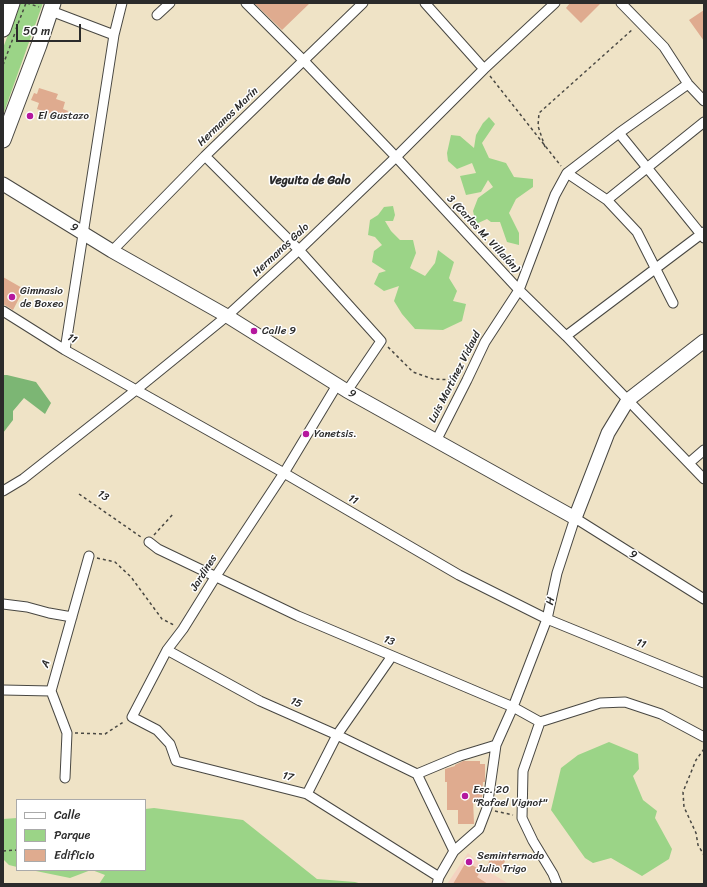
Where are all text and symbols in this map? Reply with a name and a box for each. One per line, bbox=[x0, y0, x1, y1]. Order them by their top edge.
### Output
scale bar bbox=[18, 16, 83, 42]
text: 50 m bbox=[23, 20, 50, 42]
street label: Hermanos Marín bbox=[195, 85, 261, 149]
place label: El Gustazo bbox=[38, 109, 89, 123]
marker: El Gustazo bbox=[25, 111, 35, 121]
district label: Veguita de Galo bbox=[269, 174, 351, 188]
street label: 3 (Carlos M. Villalón) bbox=[444, 193, 522, 275]
street label: Hermanos Galo bbox=[250, 220, 312, 280]
street label: 9 bbox=[68, 221, 80, 235]
place label: Gimnasio de Boxeo bbox=[20, 284, 64, 310]
marker: Gimnasio de Boxeo bbox=[7, 292, 17, 302]
place label: Calle 9 bbox=[262, 324, 296, 338]
marker: Calle 9 bbox=[249, 326, 259, 336]
street label: Luis Martínez Vidaud bbox=[426, 329, 484, 425]
street label: 11 bbox=[65, 331, 79, 347]
street label: 9 bbox=[346, 387, 358, 401]
place label: Yanetsis. bbox=[314, 427, 357, 441]
marker: Yanetsis. bbox=[301, 429, 311, 439]
street label: 13 bbox=[95, 488, 111, 504]
street label: 11 bbox=[346, 492, 360, 508]
street label: 9 bbox=[627, 548, 639, 562]
street label: Jardines bbox=[188, 552, 220, 594]
street label: H bbox=[544, 596, 558, 606]
street label: 13 bbox=[381, 633, 397, 649]
street label: 11 bbox=[634, 636, 648, 652]
street label: A bbox=[39, 659, 53, 669]
street label: 15 bbox=[288, 695, 304, 711]
street label: 17 bbox=[281, 769, 295, 785]
place label: Esc. 20 "Rafael Vignot" bbox=[473, 783, 547, 809]
marker: Esc. 20 "Rafael Vignot" bbox=[460, 791, 470, 801]
legend bbox=[16, 799, 146, 871]
text: Calle bbox=[54, 804, 81, 826]
text: Parque bbox=[54, 824, 90, 846]
text: Edificio bbox=[54, 844, 94, 866]
place label: Seminternado Julio Trigo bbox=[477, 849, 544, 875]
marker: Seminternado Julio Trigo bbox=[464, 857, 474, 867]

